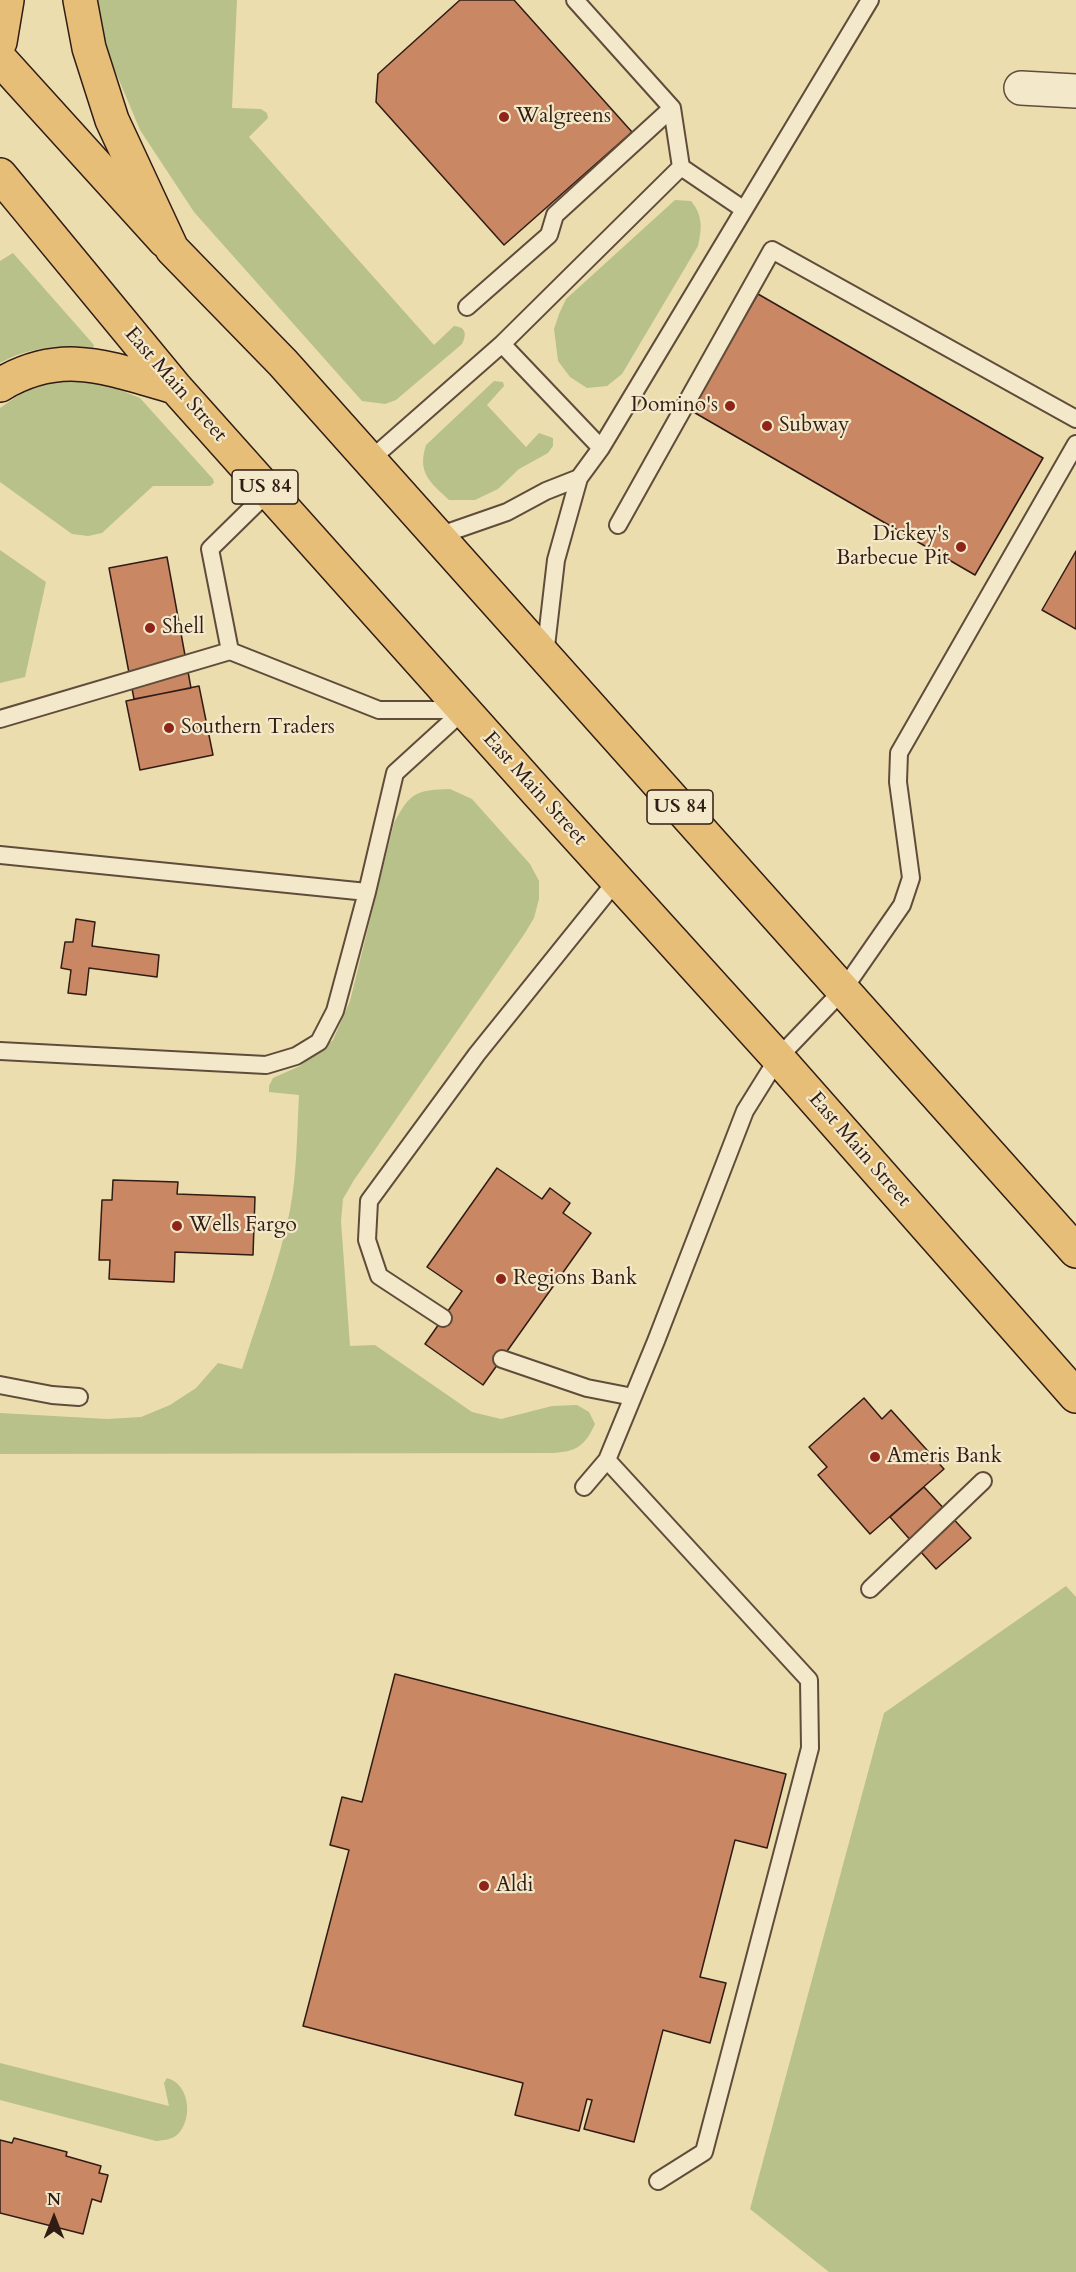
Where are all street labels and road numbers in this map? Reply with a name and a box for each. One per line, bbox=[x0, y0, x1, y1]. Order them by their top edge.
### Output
street label: East Main Street bbox=[118, 322, 232, 448]
road number: US 84 bbox=[232, 470, 298, 504]
street label: East Main Street bbox=[476, 727, 592, 851]
road number: US 84 bbox=[647, 790, 713, 824]
street label: East Main Street bbox=[802, 1087, 916, 1213]

